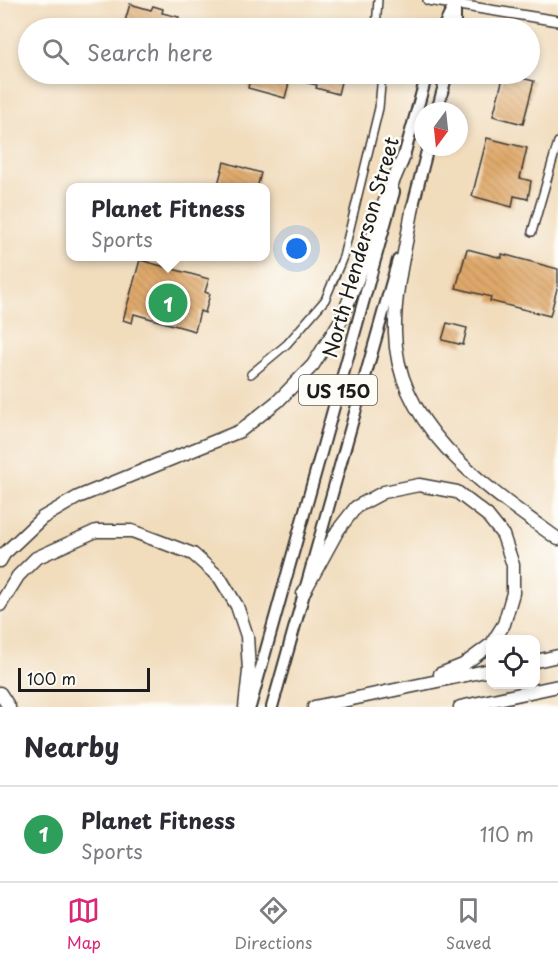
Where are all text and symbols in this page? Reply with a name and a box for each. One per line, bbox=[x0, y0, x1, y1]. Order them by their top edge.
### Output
search box bbox=[18, 18, 540, 84]
icon: search bbox=[39, 35, 72, 68]
text: Search here bbox=[87, 35, 213, 68]
north arrow bbox=[414, 102, 468, 156]
street label: North Henderson Street bbox=[314, 133, 406, 361]
popup bbox=[66, 183, 270, 261]
text: Planet Fitness bbox=[91, 191, 245, 224]
text: Sports bbox=[91, 224, 153, 254]
your location bbox=[282, 234, 311, 263]
pin: 1 bbox=[148, 280, 188, 326]
road number: US 150 bbox=[299, 375, 377, 405]
map controls bbox=[486, 635, 540, 689]
button: locate bbox=[486, 635, 540, 689]
scale bar bbox=[18, 665, 150, 692]
text: 100 m bbox=[27, 666, 76, 690]
text: Nearby bbox=[24, 727, 119, 766]
text: Planet Fitness bbox=[81, 803, 235, 836]
text: 1 bbox=[39, 819, 48, 849]
text: 110 m bbox=[480, 819, 534, 849]
text: Sports bbox=[81, 836, 143, 866]
tab: Map bbox=[67, 894, 101, 954]
tab: Directions bbox=[234, 894, 312, 954]
tab: Saved bbox=[446, 894, 491, 954]

